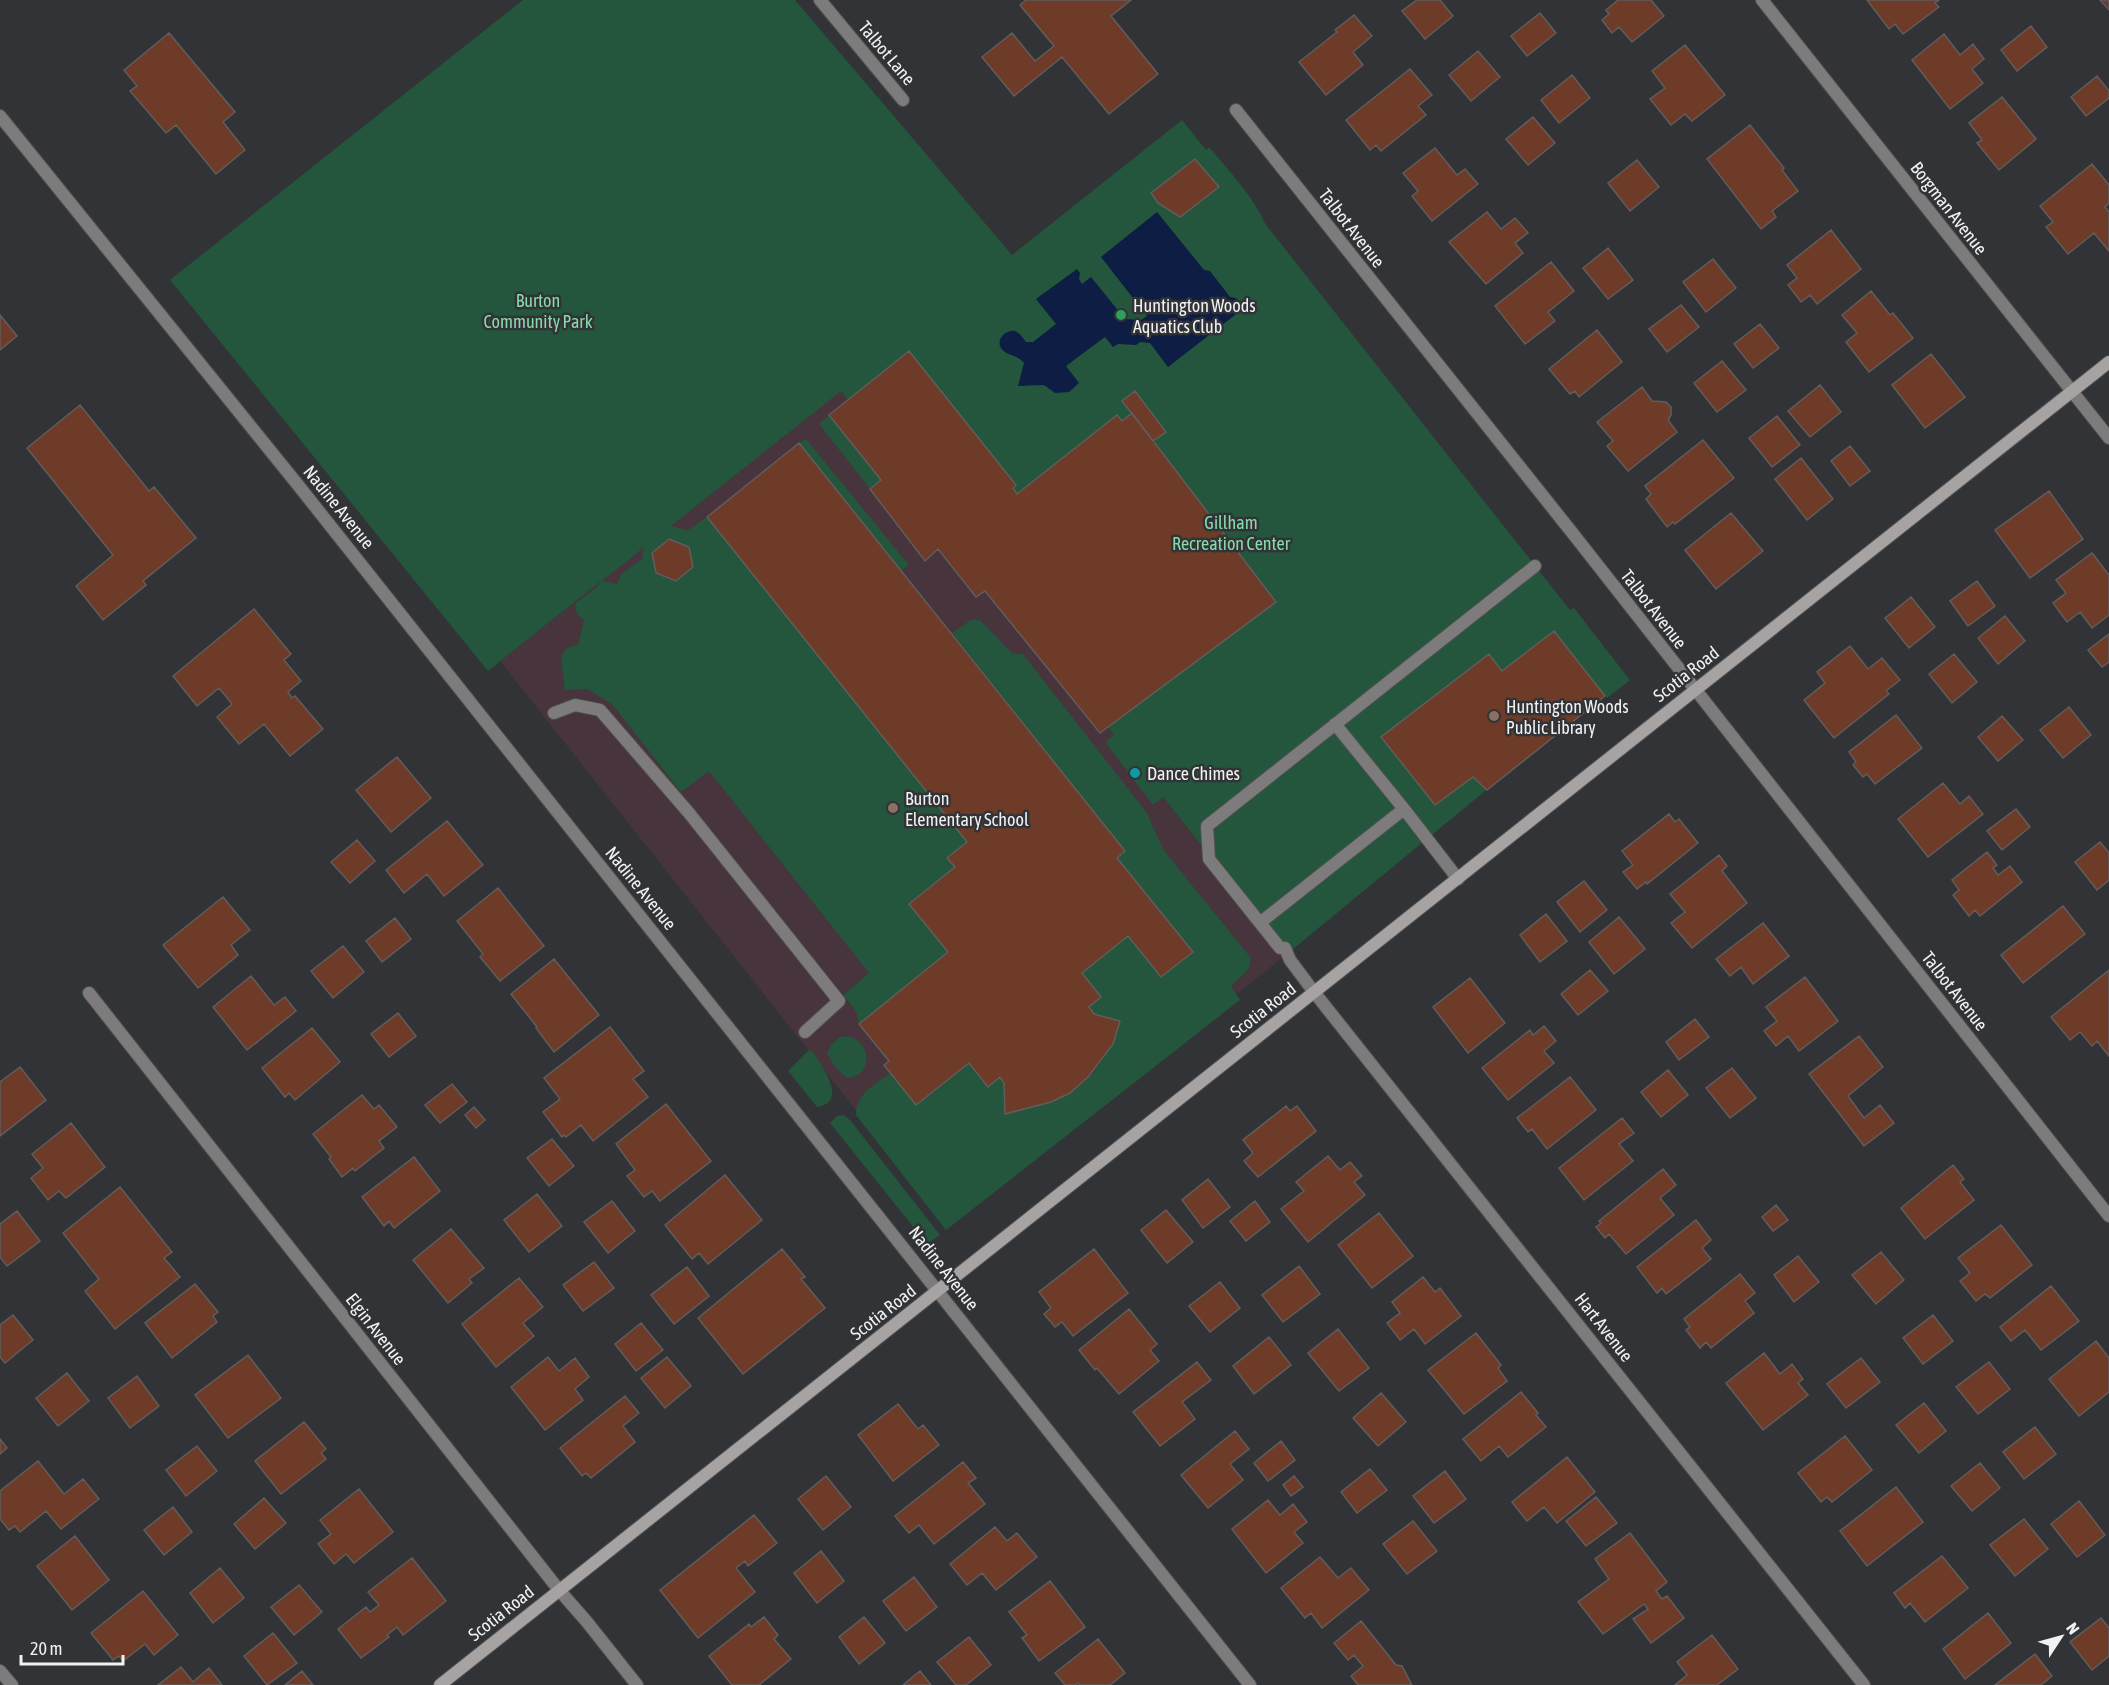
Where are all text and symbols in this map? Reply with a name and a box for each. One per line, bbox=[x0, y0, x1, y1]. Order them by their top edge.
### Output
street label: Talbot Lane bbox=[854, 17, 920, 89]
street label: Borgman Avenue bbox=[1906, 157, 1992, 259]
street label: Talbot Avenue bbox=[1315, 184, 1389, 272]
park label: Burton Community Park bbox=[483, 290, 593, 332]
place label: Huntington Woods Aquatics Club bbox=[1133, 295, 1256, 337]
marker: Huntington Woods Aquatics Club bbox=[1114, 308, 1128, 322]
street label: Nadine Avenue bbox=[299, 461, 379, 553]
park label: Gillham Recreation Center bbox=[1172, 512, 1291, 554]
street label: Talbot Avenue bbox=[1617, 565, 1691, 653]
street label: Scotia Road bbox=[1649, 642, 1723, 706]
place label: Huntington Woods Public Library bbox=[1506, 696, 1629, 738]
marker: Huntington Woods Public Library bbox=[1487, 709, 1501, 723]
place label: Dance Chimes bbox=[1147, 763, 1240, 784]
marker: Dance Chimes bbox=[1128, 766, 1142, 780]
place label: Burton Elementary School bbox=[905, 788, 1029, 830]
marker: Burton Elementary School bbox=[886, 801, 900, 815]
street label: Nadine Avenue bbox=[601, 842, 681, 934]
street label: Talbot Avenue bbox=[1918, 947, 1992, 1035]
street label: Scotia Road bbox=[1226, 978, 1300, 1042]
street label: Nadine Avenue bbox=[905, 1222, 983, 1314]
street label: Scotia Road bbox=[846, 1280, 920, 1344]
street label: Hart Avenue bbox=[1571, 1288, 1637, 1366]
street label: Elgin Avenue bbox=[342, 1289, 410, 1369]
street label: Scotia Road bbox=[464, 1581, 538, 1645]
north arrow bbox=[2031, 1607, 2091, 1667]
text: N bbox=[2063, 1619, 2083, 1637]
scale bar bbox=[21, 1628, 123, 1666]
text: 20 m bbox=[30, 1638, 62, 1659]

